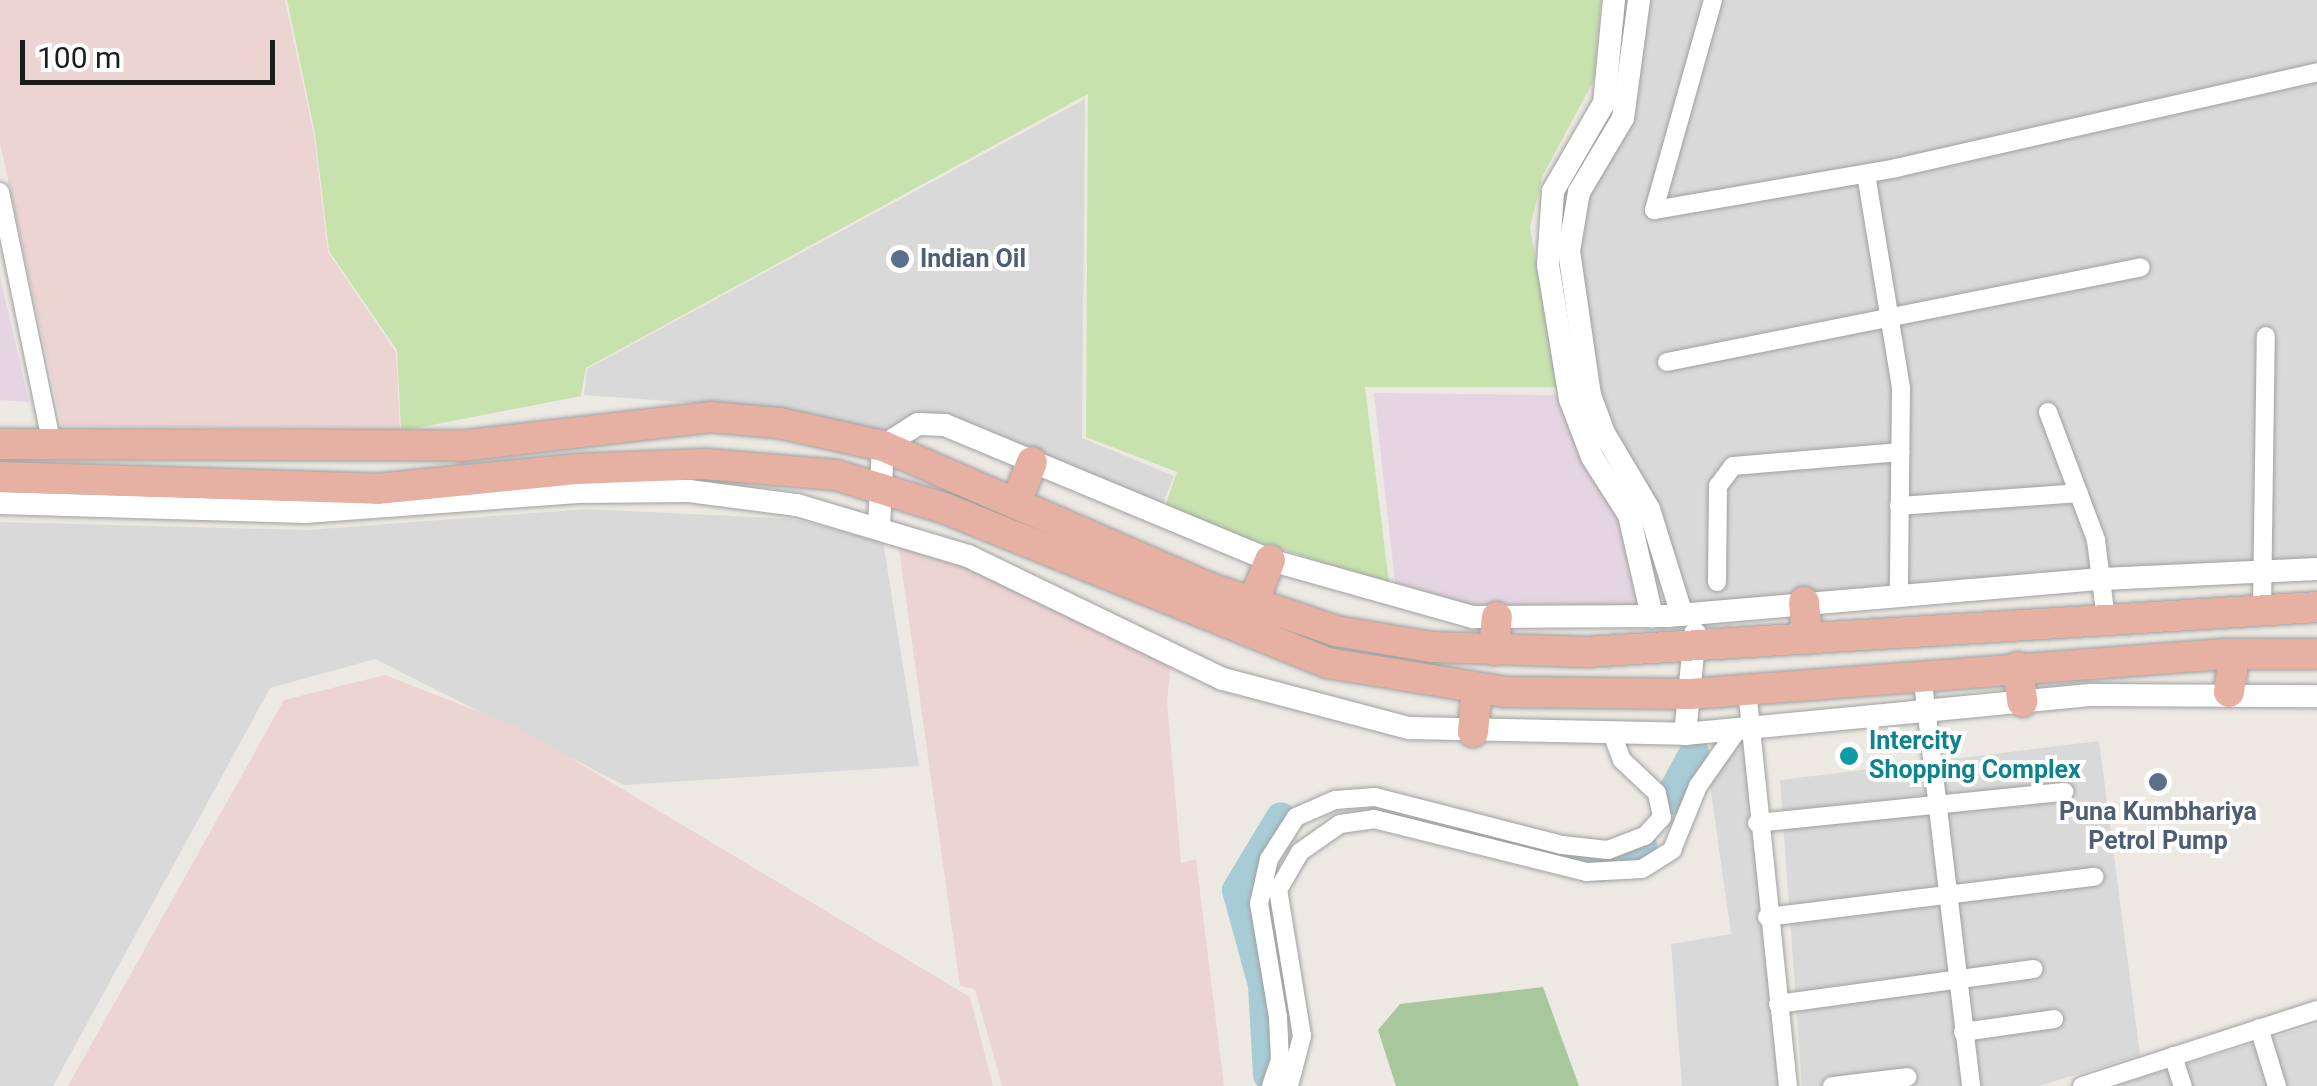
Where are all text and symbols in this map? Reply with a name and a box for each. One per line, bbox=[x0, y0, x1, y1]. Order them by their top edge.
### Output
scale bar bbox=[25, 20, 280, 82]
text: 100 m bbox=[37, 40, 121, 75]
place label: Indian Oil bbox=[920, 244, 1026, 274]
marker: Indian Oil bbox=[889, 248, 911, 270]
place label: Intercity Shopping Complex bbox=[1869, 727, 2081, 786]
marker: Intercity Shopping Complex bbox=[1838, 745, 1860, 767]
marker: Puna Kumbhariya Petrol Pump bbox=[2147, 771, 2169, 793]
place label: Puna Kumbhariya Petrol Pump bbox=[2059, 798, 2257, 857]

